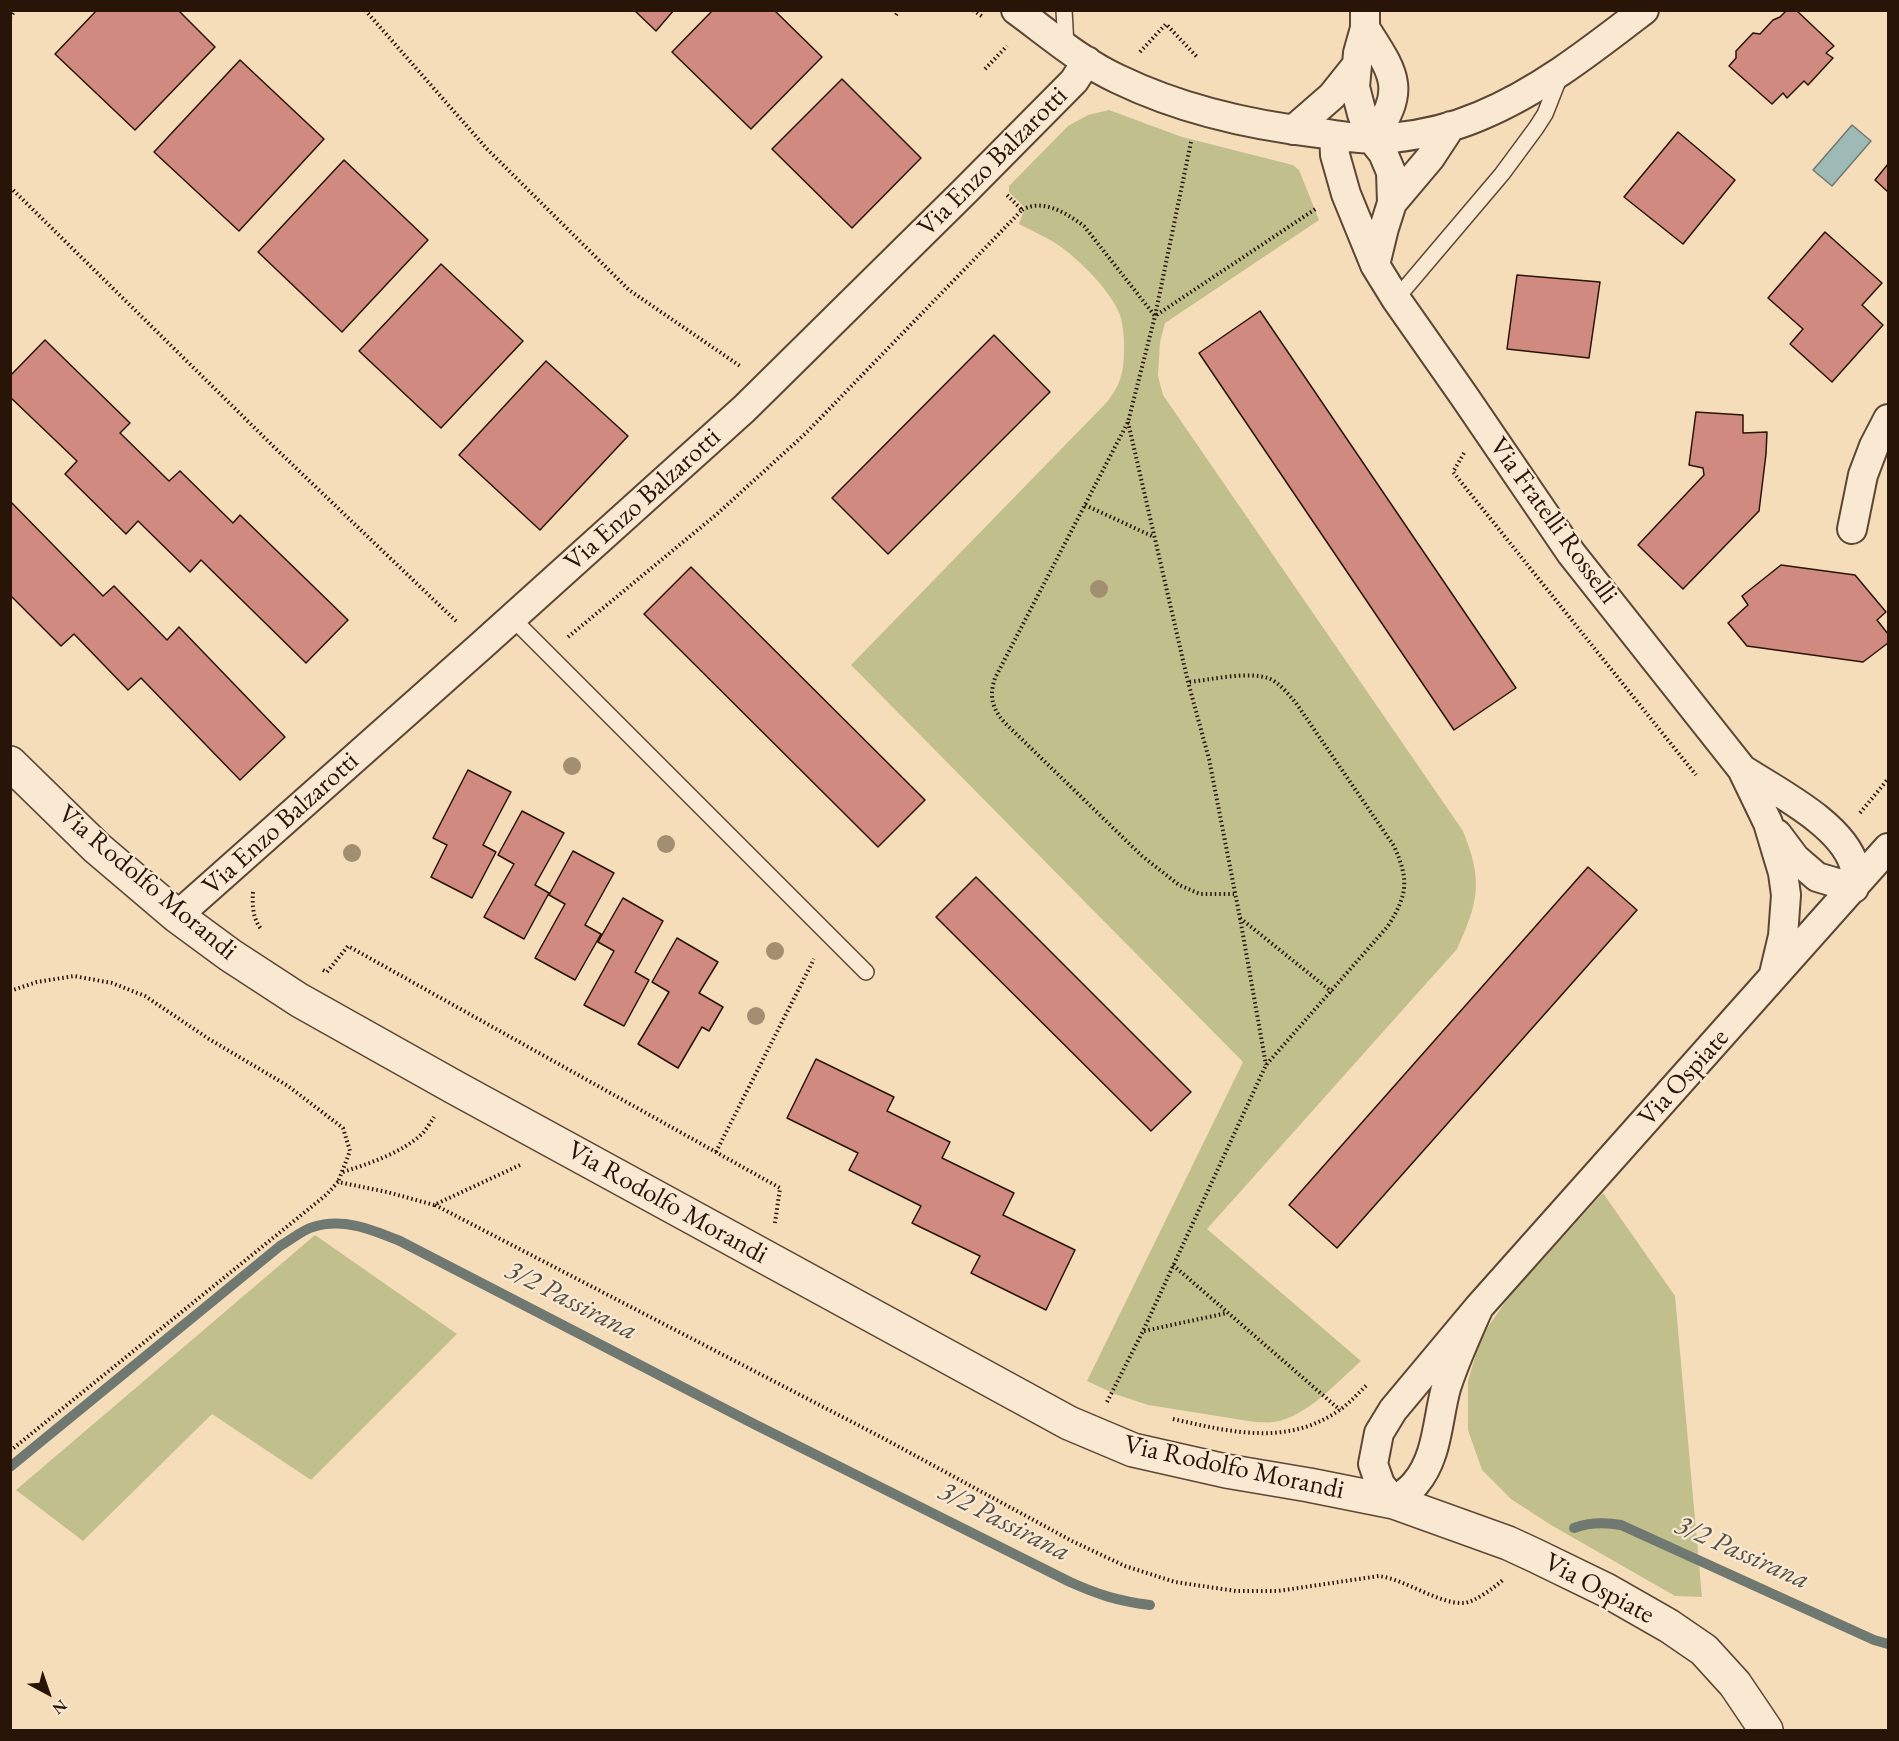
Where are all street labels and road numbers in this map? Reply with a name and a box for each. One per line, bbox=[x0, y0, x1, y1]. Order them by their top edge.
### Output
street label: Via Enzo Balzarotti bbox=[911, 80, 1075, 244]
street label: Via Enzo Balzarotti bbox=[558, 421, 728, 579]
street label: Via Fratelli Rosselli bbox=[1482, 431, 1624, 611]
street label: Via Enzo Balzarotti bbox=[196, 745, 366, 903]
street label: Via Rodolfo Morandi bbox=[51, 799, 243, 967]
street label: Via Ospiate bbox=[1632, 1023, 1736, 1133]
street label: Via Rodolfo Morandi bbox=[561, 1134, 773, 1272]
street label: Via Rodolfo Morandi bbox=[1121, 1429, 1347, 1507]
street label: Via Ospiate bbox=[1538, 1546, 1660, 1632]

